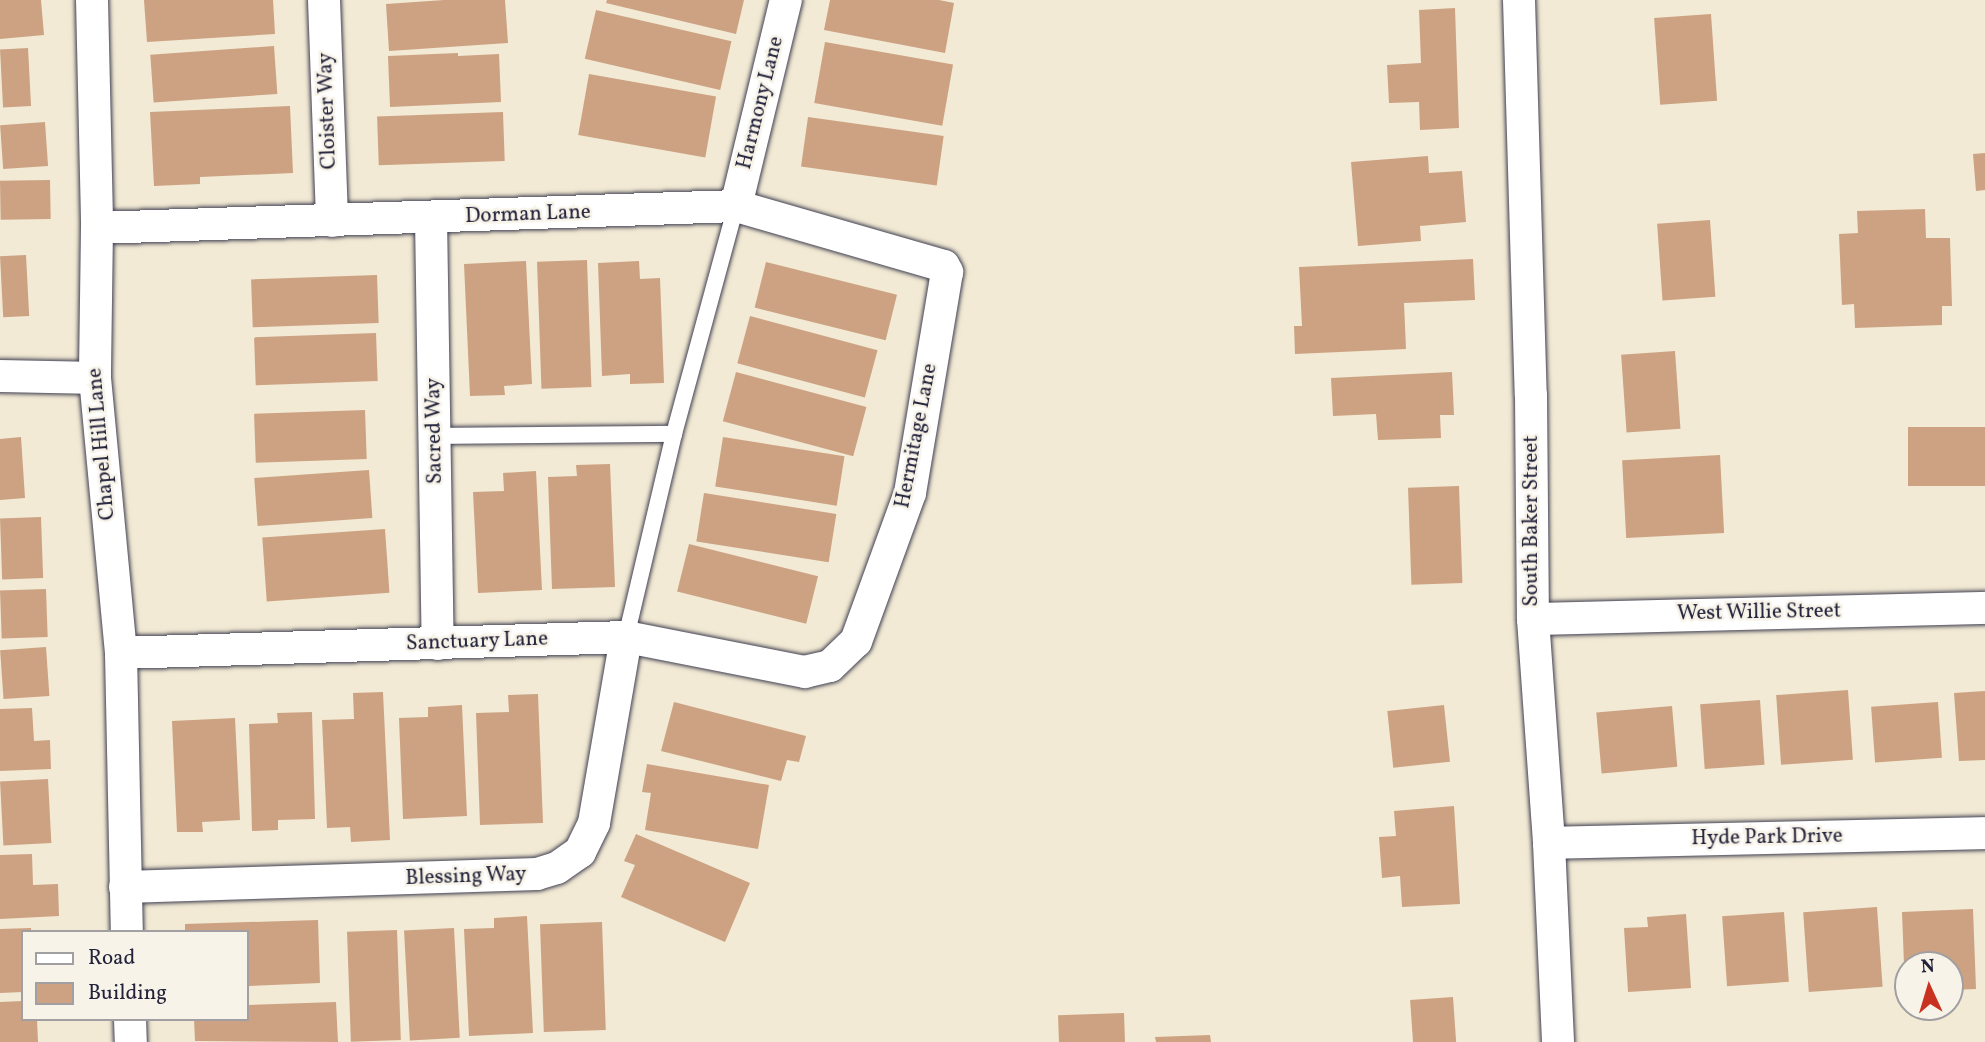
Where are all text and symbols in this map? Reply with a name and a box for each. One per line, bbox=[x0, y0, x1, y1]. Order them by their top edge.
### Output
street label: Harmony Lane bbox=[732, 34, 790, 172]
street label: Cloister Way bbox=[313, 52, 343, 170]
street label: Dorman Lane bbox=[465, 200, 591, 230]
street label: Hermitage Lane bbox=[891, 361, 943, 511]
street label: Chapel Hill Lane bbox=[83, 367, 121, 521]
street label: Sacred Way bbox=[421, 377, 449, 485]
street label: South Baker Street bbox=[1519, 435, 1545, 607]
street label: West Willie Street bbox=[1676, 599, 1842, 627]
street label: Sanctuary Lane bbox=[405, 627, 549, 657]
street label: Hyde Park Drive bbox=[1691, 824, 1843, 852]
street label: Blessing Way bbox=[405, 862, 527, 892]
legend bbox=[21, 930, 248, 1021]
text: Road bbox=[88, 944, 135, 973]
north arrow bbox=[1894, 951, 1964, 1021]
text: N bbox=[1920, 954, 1935, 980]
text: Building bbox=[88, 979, 167, 1008]

